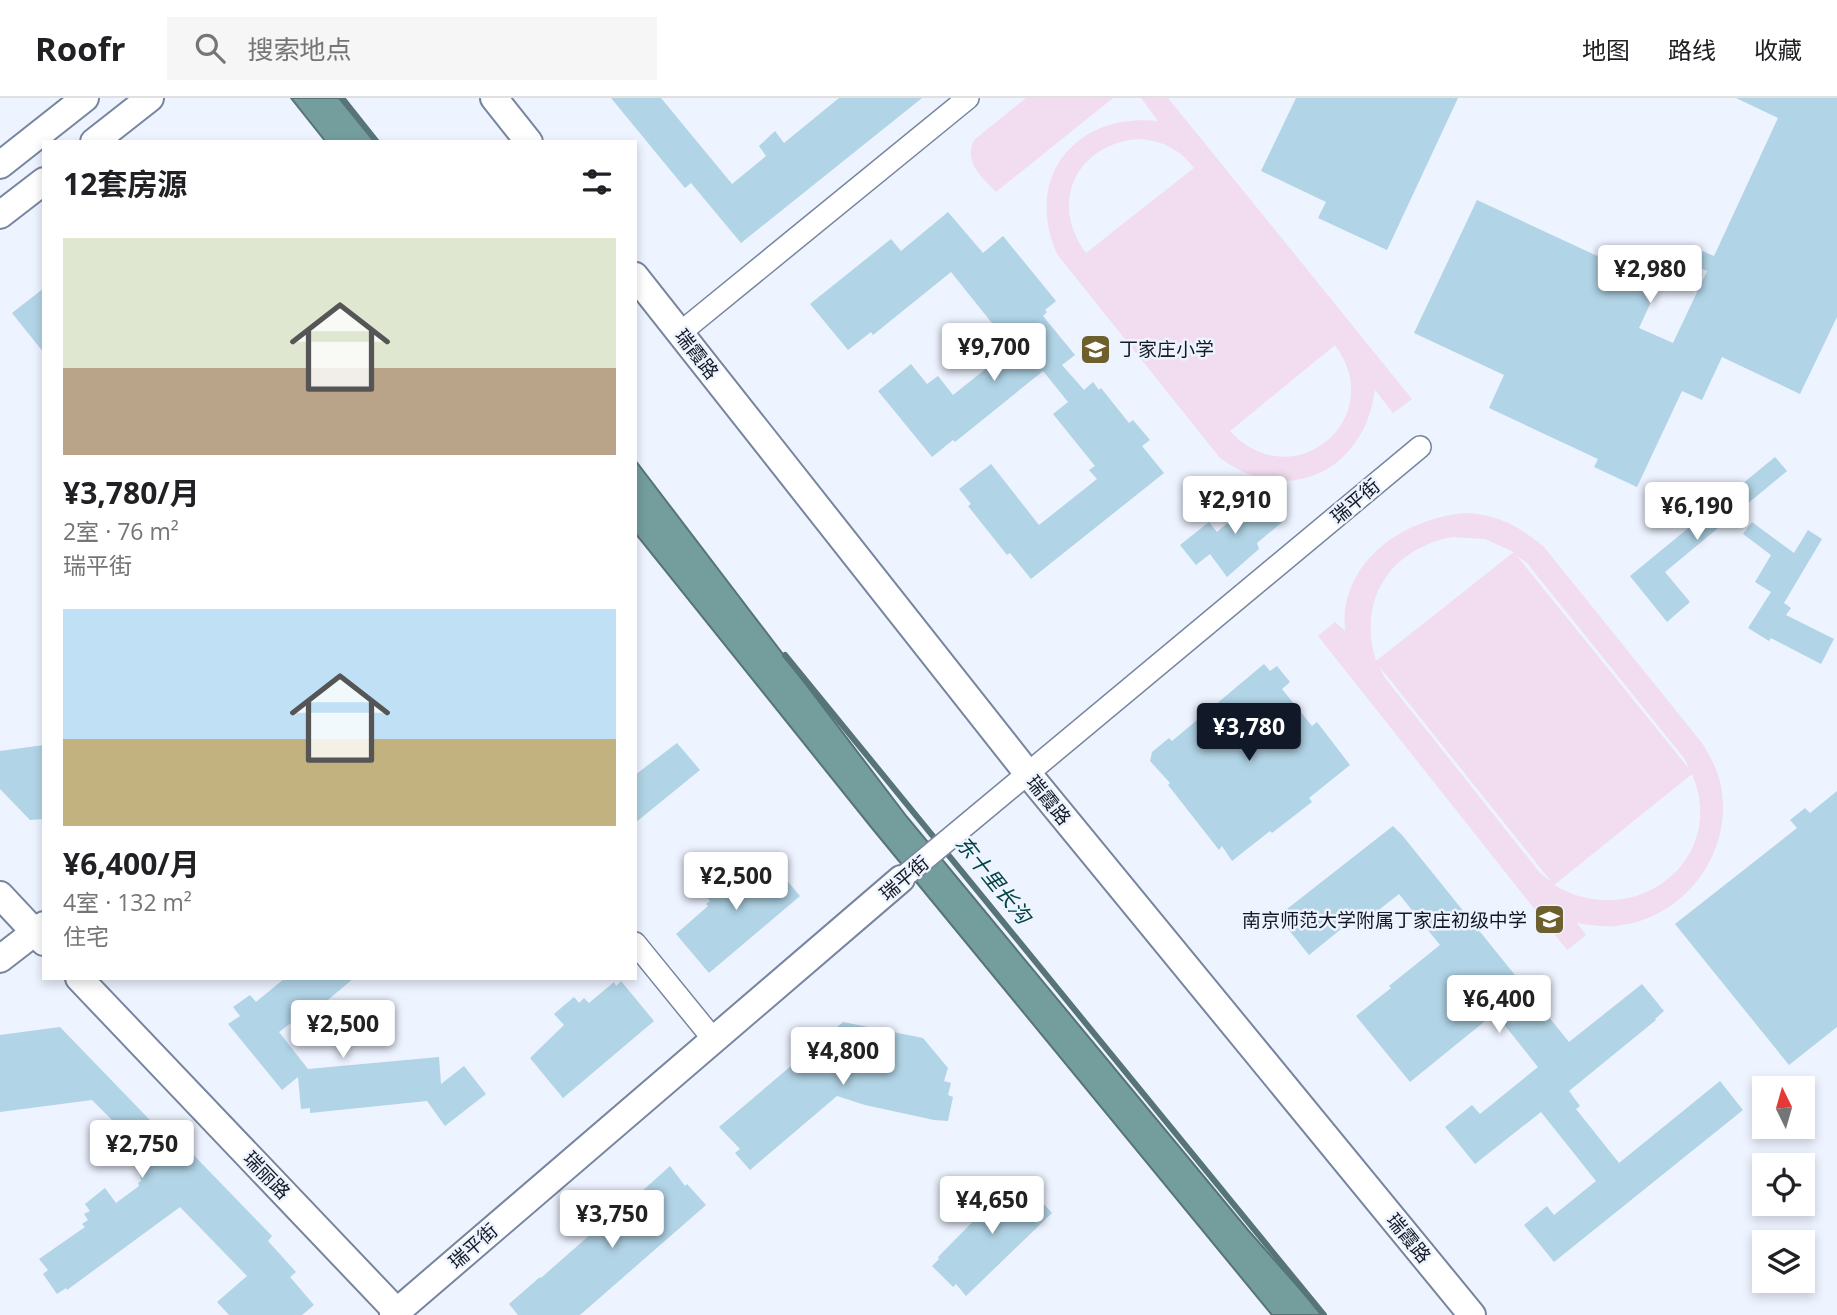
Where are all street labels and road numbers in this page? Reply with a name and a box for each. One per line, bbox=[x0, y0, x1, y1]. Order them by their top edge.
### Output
street label: 瑞霞路 bbox=[669, 324, 725, 384]
street label: 瑞平街 bbox=[1325, 473, 1385, 529]
street label: 瑞霞路 bbox=[1021, 770, 1077, 830]
street label: 瑞平街 bbox=[874, 850, 934, 906]
street label: 瑞丽路 bbox=[238, 1145, 296, 1205]
street label: 瑞霞路 bbox=[1381, 1208, 1437, 1268]
street label: 瑞平街 bbox=[443, 1217, 503, 1275]

